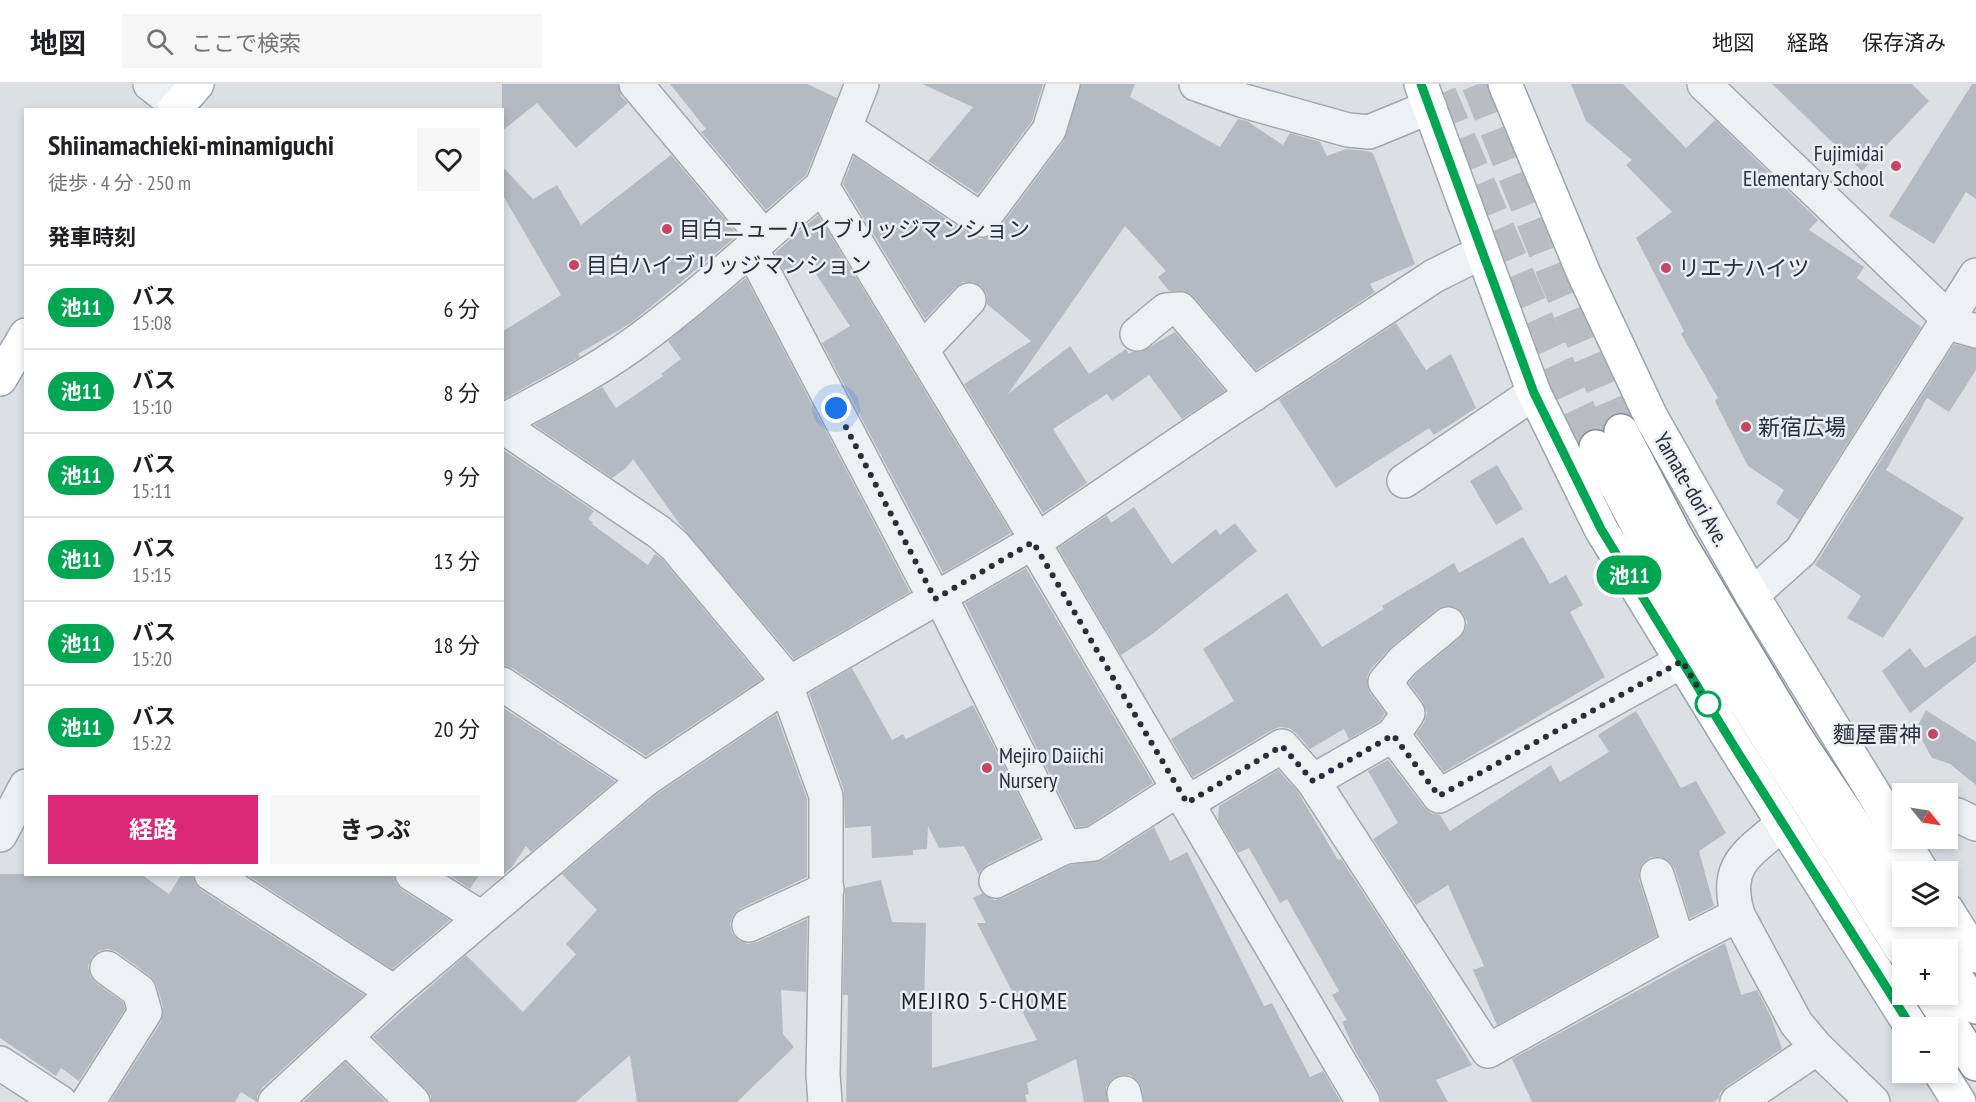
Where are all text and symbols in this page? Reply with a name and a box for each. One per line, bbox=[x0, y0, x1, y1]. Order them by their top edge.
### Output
search box bbox=[122, 14, 542, 68]
text: 地図 bbox=[30, 24, 86, 61]
icon: search bbox=[143, 25, 176, 58]
text: ここで検索 bbox=[191, 29, 301, 57]
text: 地図 bbox=[1712, 29, 1754, 56]
text: 経路 bbox=[1787, 29, 1829, 56]
text: 保存済み bbox=[1862, 29, 1946, 56]
text: Shiinamachieki-minamiguchi bbox=[48, 126, 334, 163]
button: heart bbox=[417, 128, 480, 191]
place label: Fujimidai Elementary School bbox=[1743, 139, 1885, 192]
marker: Fujimidai Elementary School bbox=[1889, 159, 1903, 173]
text: 徒歩 · 4 分 · 250 m bbox=[48, 170, 191, 196]
place label: 目白ニューハイブリッジマンション bbox=[679, 215, 1030, 243]
marker: 目白ニューハイブリッジマンション bbox=[660, 222, 674, 236]
text: 発車時刻 bbox=[48, 223, 136, 251]
place label: 目白ハイブリッジマンション bbox=[586, 251, 872, 279]
place label: リエナハイツ bbox=[1678, 254, 1810, 282]
marker: 目白ハイブリッジマンション bbox=[567, 258, 581, 272]
marker: リエナハイツ bbox=[1659, 261, 1673, 275]
text: バス bbox=[132, 282, 176, 310]
text: 池11 bbox=[60, 294, 102, 321]
text: 6 分 bbox=[443, 295, 480, 323]
text: 15:08 bbox=[132, 310, 172, 336]
text: バス bbox=[132, 366, 176, 394]
text: 池11 bbox=[60, 378, 102, 405]
text: 8 分 bbox=[443, 379, 480, 407]
your location bbox=[821, 393, 851, 423]
text: 15:10 bbox=[132, 394, 172, 420]
place label: 新宿広場 bbox=[1758, 413, 1846, 441]
marker: 新宿広場 bbox=[1739, 420, 1753, 434]
street label: Yamate-dori Ave. bbox=[1648, 427, 1736, 551]
text: バス bbox=[132, 450, 176, 478]
text: 池11 bbox=[60, 462, 102, 489]
text: 9 分 bbox=[443, 463, 480, 491]
text: 15:11 bbox=[132, 478, 172, 504]
text: バス bbox=[132, 534, 176, 562]
text: 池11 bbox=[60, 546, 102, 573]
text: 13 分 bbox=[434, 547, 480, 575]
line badge: 池11 bbox=[1594, 556, 1664, 594]
text: 15:15 bbox=[132, 562, 172, 588]
text: 池11 bbox=[1608, 562, 1650, 589]
text: バス bbox=[132, 618, 176, 646]
text: 池11 bbox=[60, 630, 102, 657]
text: 18 分 bbox=[434, 631, 480, 659]
text: 15:20 bbox=[132, 646, 172, 672]
unlabelled marker bbox=[1695, 691, 1721, 717]
text: バス bbox=[132, 702, 176, 730]
text: 池11 bbox=[60, 714, 102, 741]
text: 20 分 bbox=[434, 715, 480, 743]
place label: 麵屋雷神 bbox=[1833, 720, 1921, 748]
marker: 麵屋雷神 bbox=[1926, 727, 1940, 741]
text: 15:22 bbox=[132, 730, 172, 756]
place label: Mejiro Daiichi Nursery bbox=[999, 741, 1104, 794]
marker: Mejiro Daiichi Nursery bbox=[980, 761, 994, 775]
north arrow bbox=[1892, 783, 1958, 849]
map controls bbox=[1892, 783, 1958, 1083]
button: 経路 bbox=[48, 795, 258, 864]
button: きっぷ bbox=[270, 795, 480, 864]
button: layers bbox=[1892, 861, 1958, 927]
button: + bbox=[1892, 939, 1958, 1005]
district label: MEJIRO 5-CHOME bbox=[901, 985, 1069, 1016]
button: − bbox=[1892, 1017, 1958, 1083]

